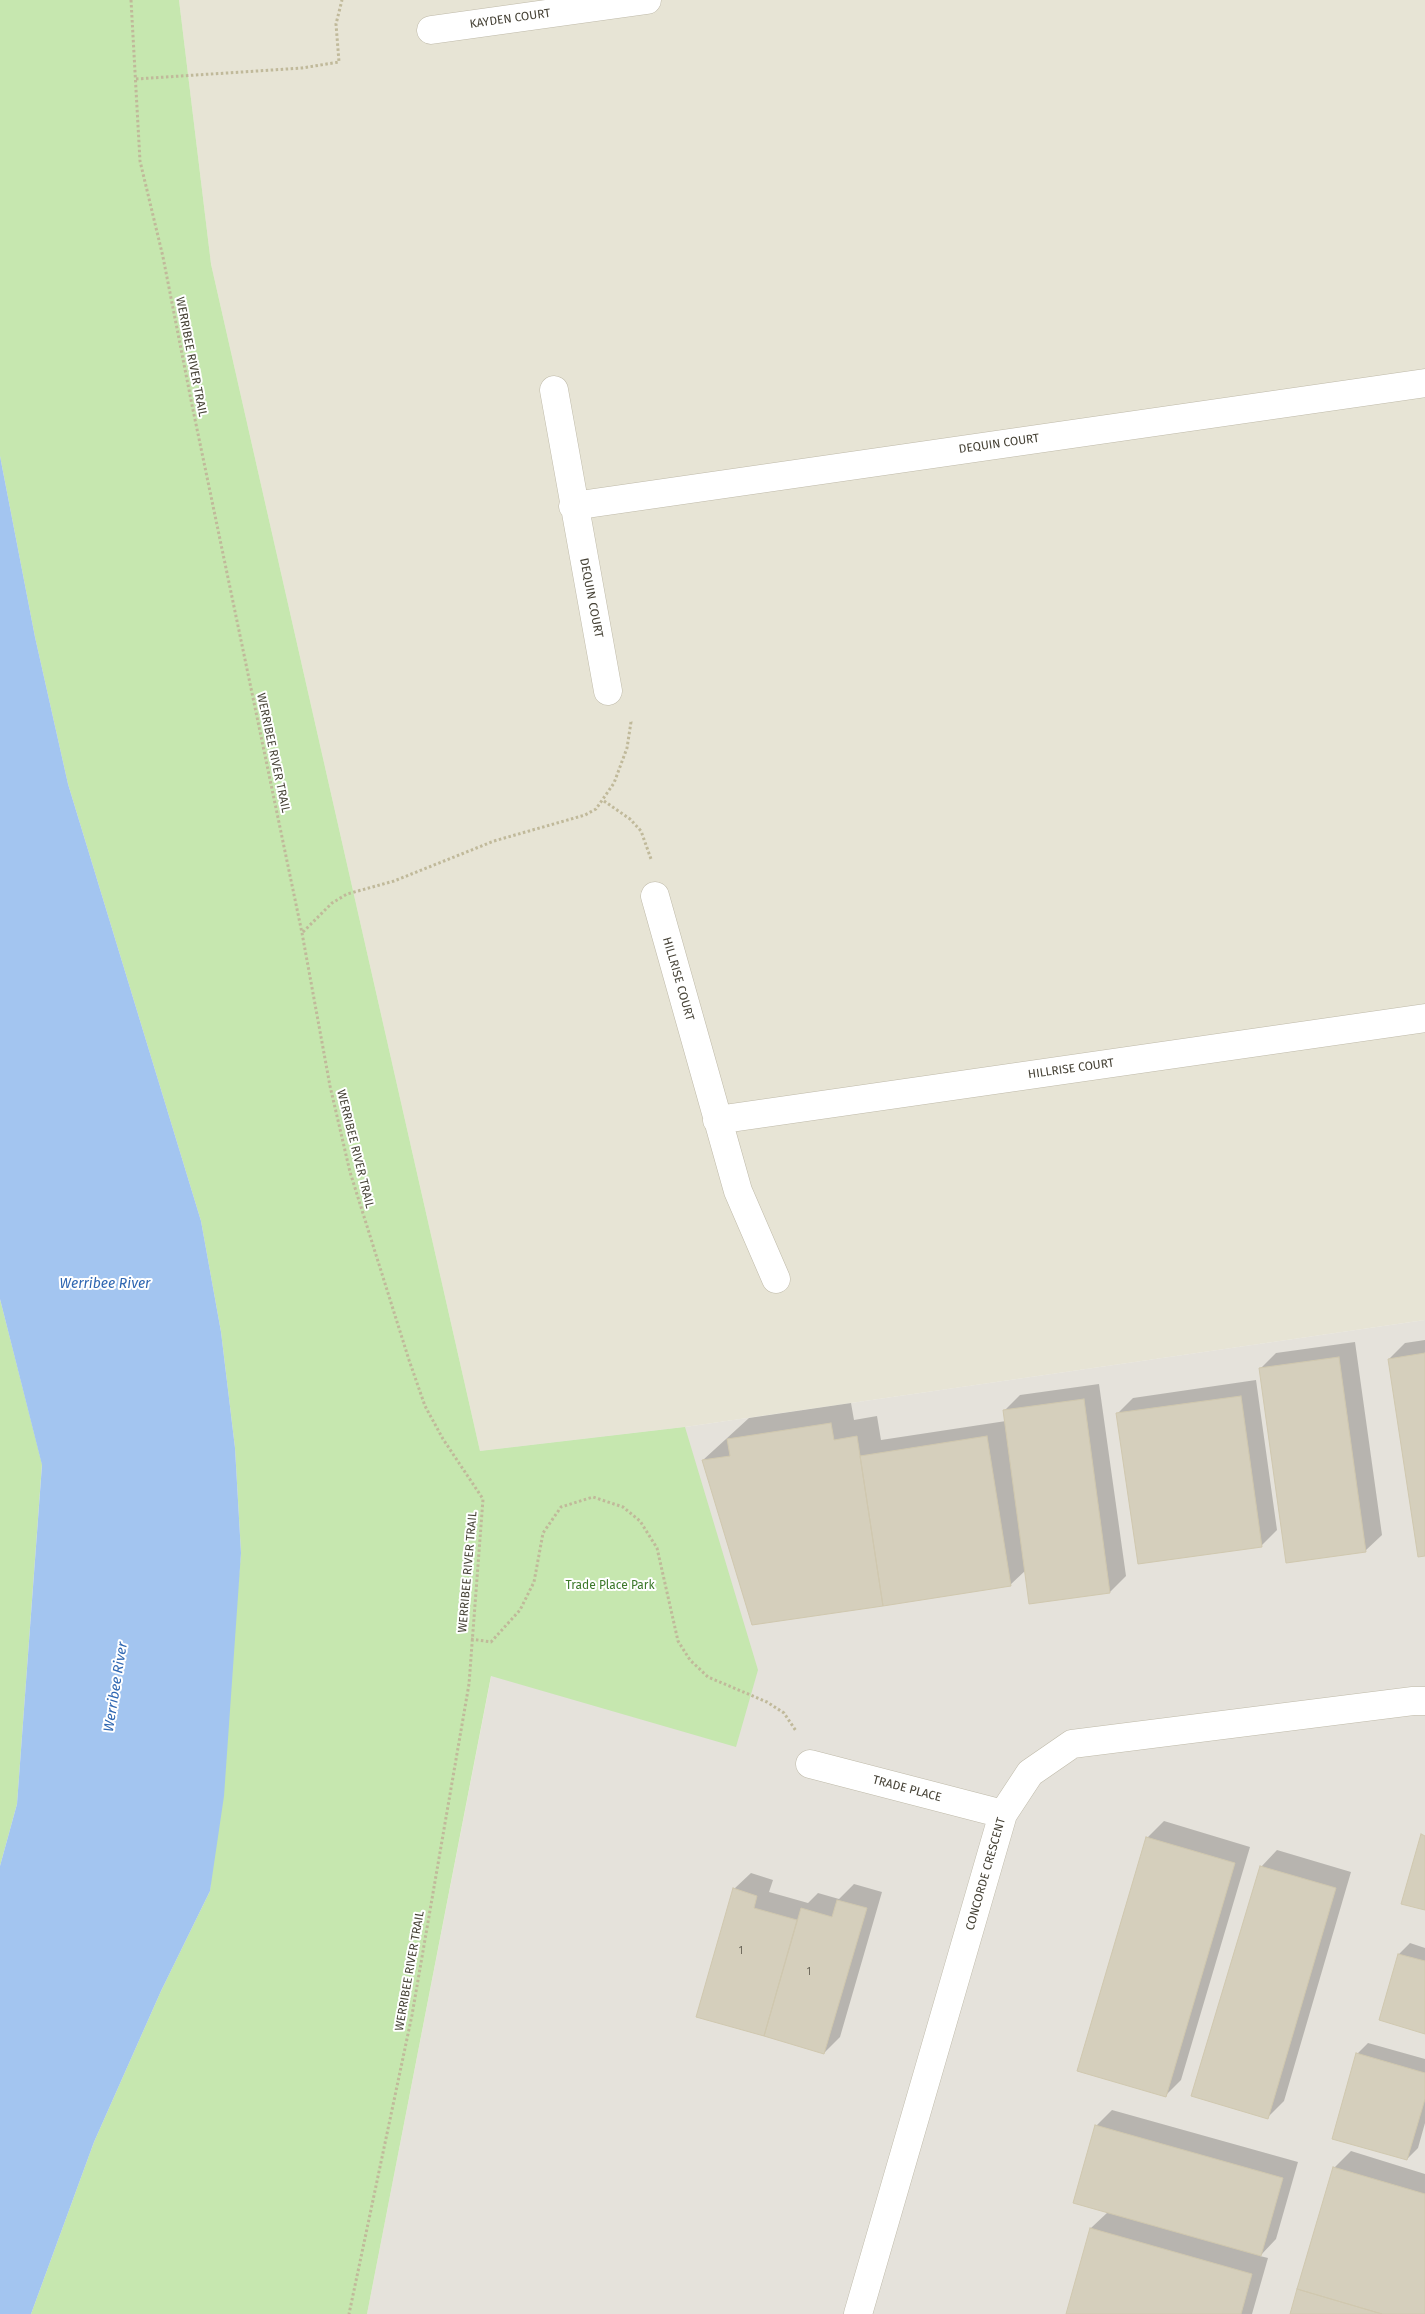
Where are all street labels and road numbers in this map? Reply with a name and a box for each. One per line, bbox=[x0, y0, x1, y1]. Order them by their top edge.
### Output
street label: KAYDEN COURT bbox=[469, 6, 551, 32]
street label: WERRIBEE RIVER TRAIL bbox=[172, 296, 210, 418]
street label: DEQUIN COURT bbox=[958, 431, 1040, 457]
street label: DEQUIN COURT bbox=[576, 557, 606, 639]
street label: WERRIBEE RIVER TRAIL bbox=[253, 692, 293, 814]
street label: HILLRISE COURT bbox=[659, 935, 697, 1023]
street label: HILLRISE COURT bbox=[1027, 1056, 1115, 1082]
street label: WERRIBEE RIVER TRAIL bbox=[333, 1088, 377, 1210]
street label: WERRIBEE RIVER TRAIL bbox=[456, 1511, 480, 1633]
street label: TRADE PLACE bbox=[871, 1773, 943, 1805]
street label: CONCORDE CRESCENT bbox=[963, 1816, 1009, 1932]
street label: WERRIBEE RIVER TRAIL bbox=[392, 1910, 428, 2032]

